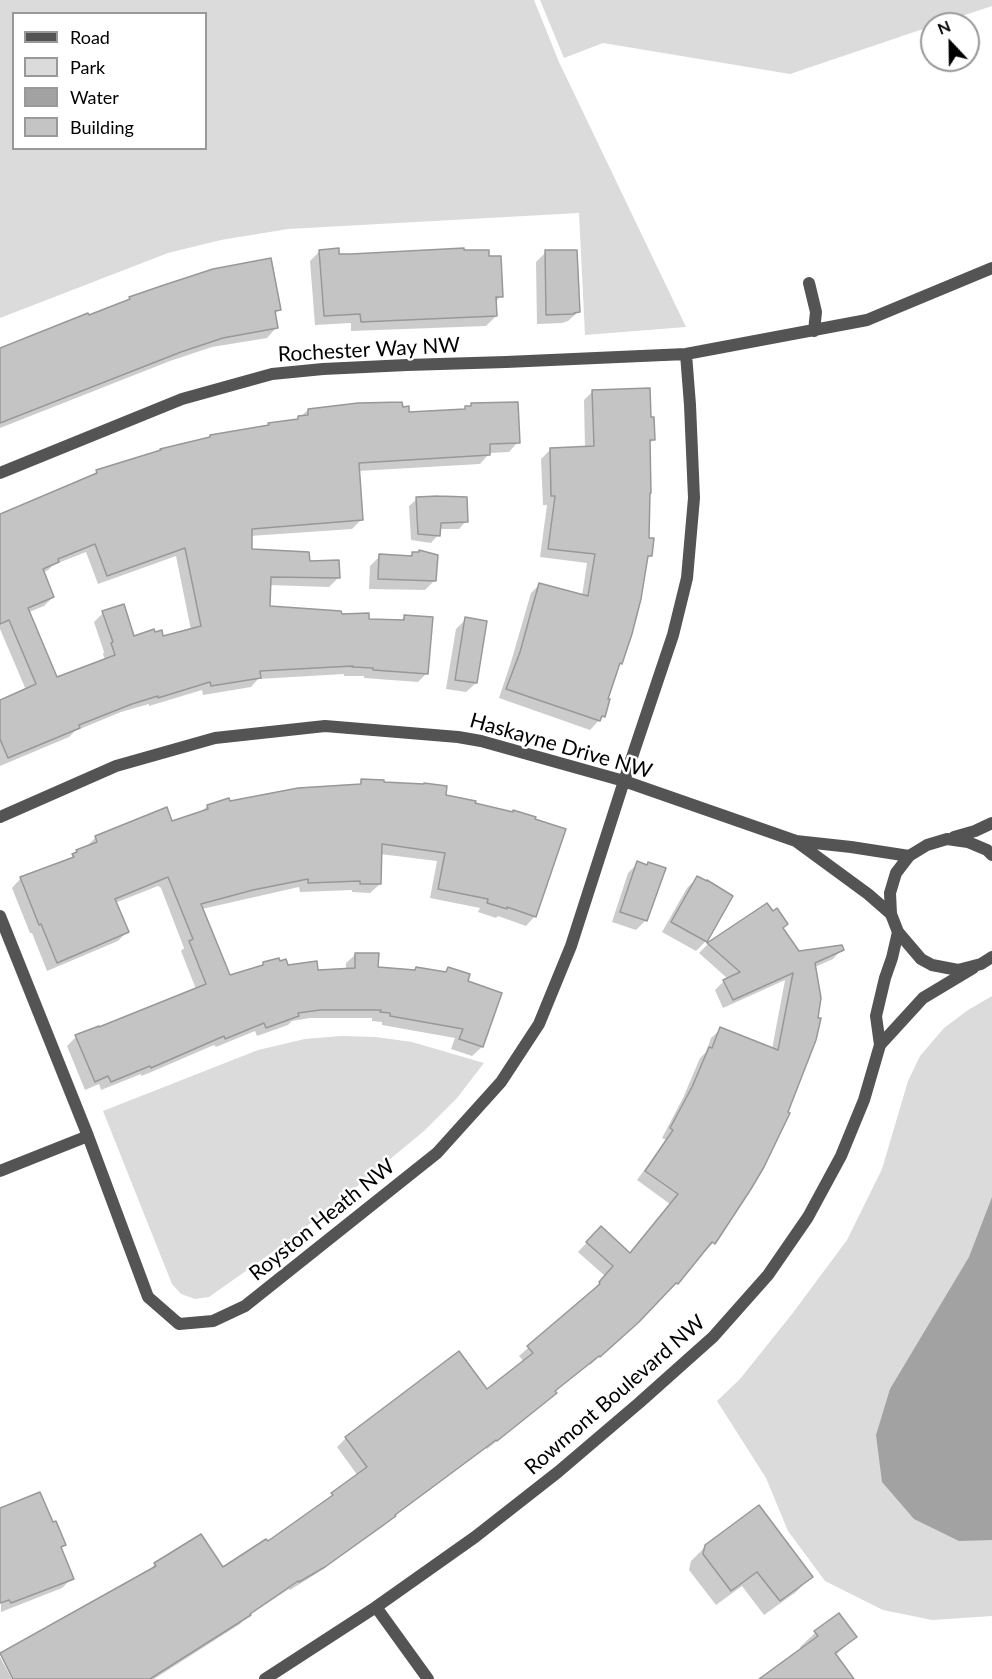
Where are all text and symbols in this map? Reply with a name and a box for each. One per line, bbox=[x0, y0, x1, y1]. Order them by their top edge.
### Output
legend bbox=[12, 12, 207, 150]
north arrow bbox=[920, 12, 980, 72]
text: N bbox=[935, 16, 953, 38]
text: Road bbox=[70, 26, 110, 48]
text: Park bbox=[70, 56, 105, 78]
text: Water bbox=[70, 86, 119, 108]
text: Building bbox=[70, 116, 134, 138]
street label: Rochester Way NW bbox=[277, 333, 461, 367]
street label: Haskayne Drive NW bbox=[467, 708, 655, 784]
street label: Royston Heath NW bbox=[244, 1154, 400, 1286]
street label: Rowmont Boulevard NW bbox=[520, 1310, 710, 1480]

